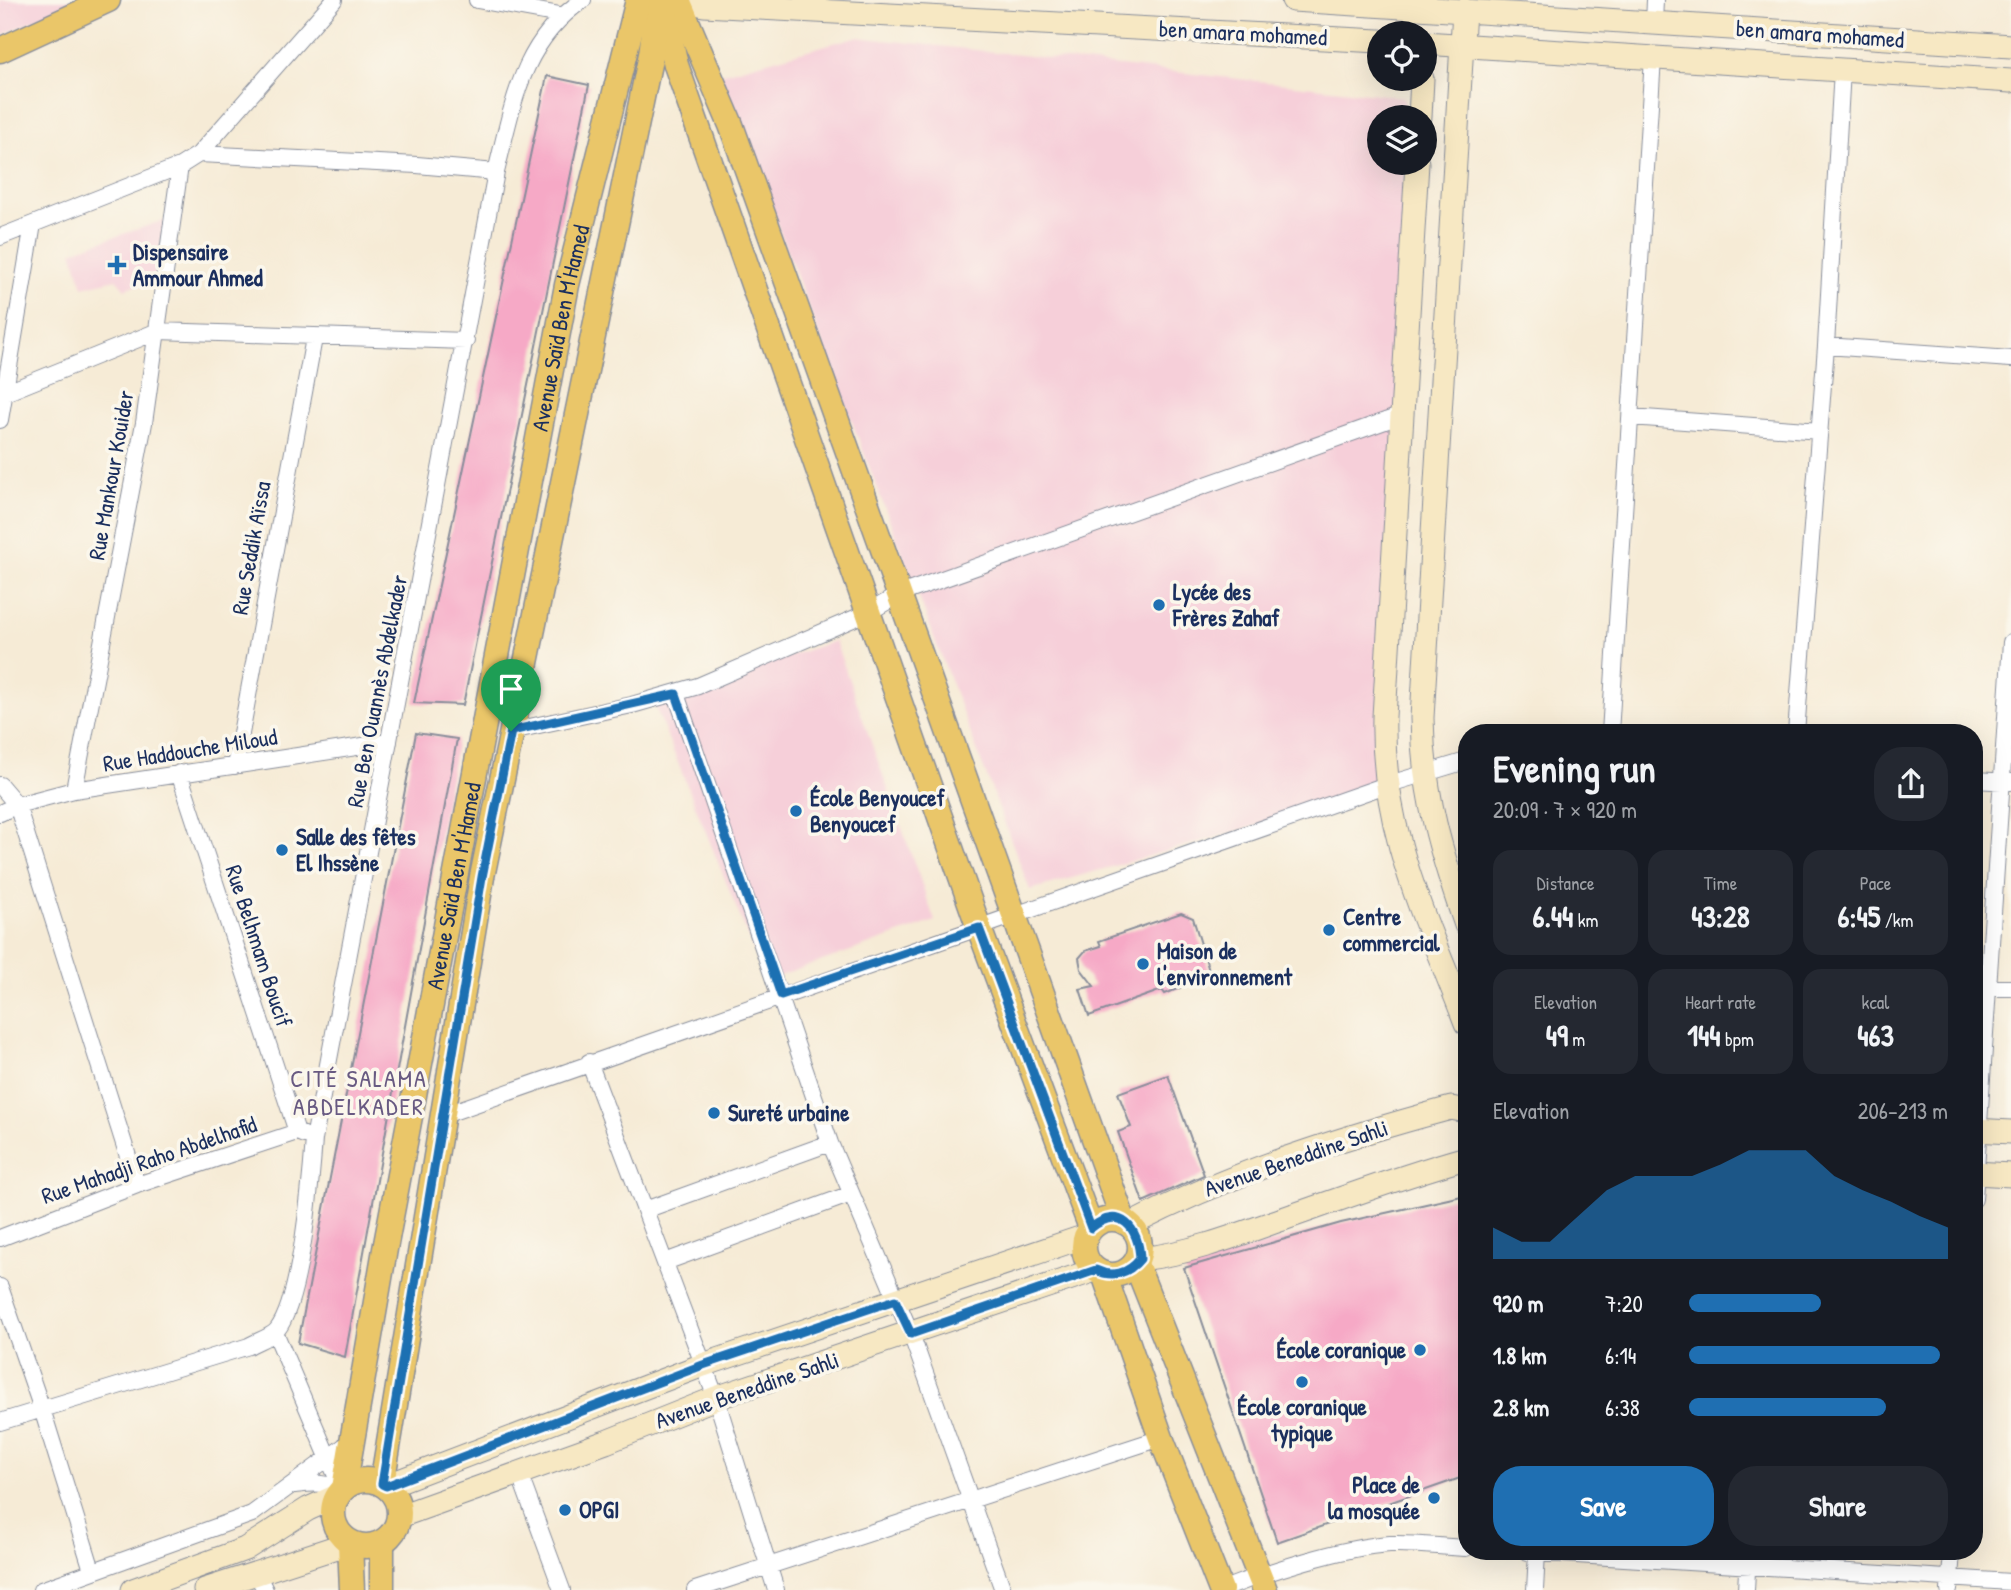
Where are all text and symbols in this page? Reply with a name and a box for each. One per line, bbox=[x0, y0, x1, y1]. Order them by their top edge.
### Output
street label: ben amara mohamed bbox=[1735, 12, 1905, 55]
street label: ben amara mohamed bbox=[1158, 13, 1328, 52]
map controls bbox=[1367, 21, 1437, 175]
button: locate bbox=[1367, 21, 1437, 91]
button: layers bbox=[1367, 105, 1437, 175]
street label: Avenue Saïd Ben M'Hamed bbox=[524, 221, 596, 434]
place label: Dispensaire Ammour Ahmed bbox=[133, 236, 263, 293]
marker: Dispensaire Ammour Ahmed bbox=[107, 255, 127, 275]
street label: Rue Mankour Kouider bbox=[80, 387, 141, 562]
street label: Rue Seddik Aïssa bbox=[224, 479, 277, 617]
street label: Rue Ben Ouannès Abdelkader bbox=[339, 572, 414, 810]
place label: Lycée des Frères Zahaf bbox=[1172, 576, 1280, 633]
marker: Lycée des Frères Zahaf bbox=[1151, 597, 1167, 613]
pin bbox=[481, 659, 541, 731]
icon: arrive bbox=[492, 670, 530, 708]
street label: Rue Haddouche Miloud bbox=[101, 720, 279, 779]
text: Evening run bbox=[1493, 742, 1656, 794]
button: share bbox=[1874, 747, 1948, 821]
street label: Avenue Saïd Ben M'Hamed bbox=[418, 780, 488, 992]
place label: École Benyoucef Benyoucef bbox=[810, 782, 945, 840]
text: 20:09 · 7 × 920 m bbox=[1493, 794, 1637, 825]
marker: École Benyoucef Benyoucef bbox=[788, 803, 804, 819]
place label: Salle des fêtes El Ihssène bbox=[296, 821, 416, 878]
marker: Salle des fêtes El Ihssène bbox=[274, 842, 290, 858]
street label: Rue Belhmam Boucif bbox=[219, 861, 301, 1032]
text: Distance bbox=[1536, 870, 1595, 896]
text: Time bbox=[1704, 870, 1737, 896]
text: Pace bbox=[1860, 870, 1891, 896]
text: 6.44 bbox=[1532, 896, 1573, 936]
text: 43:28 bbox=[1691, 896, 1750, 936]
text: 6:45 bbox=[1837, 896, 1880, 936]
place label: Centre commercial bbox=[1343, 901, 1441, 958]
text: km bbox=[1573, 907, 1599, 933]
text: /km bbox=[1880, 907, 1914, 933]
marker: Centre commercial bbox=[1321, 922, 1337, 938]
place label: Maison de l'environnement bbox=[1157, 935, 1293, 992]
marker: Maison de l'environnement bbox=[1135, 956, 1151, 972]
text: Elevation bbox=[1534, 989, 1597, 1015]
text: Heart rate bbox=[1685, 989, 1756, 1015]
text: kcal bbox=[1862, 989, 1889, 1015]
text: 49 bbox=[1546, 1015, 1568, 1055]
text: 144 bbox=[1687, 1015, 1721, 1055]
text: 463 bbox=[1857, 1015, 1894, 1055]
text: m bbox=[1568, 1026, 1585, 1052]
text: bpm bbox=[1721, 1026, 1754, 1052]
district label: CITÉ SALAMA ABDELKADER bbox=[290, 1062, 428, 1122]
text: Elevation bbox=[1493, 1095, 1569, 1126]
text: 206–213 m bbox=[1858, 1095, 1948, 1126]
place label: Sureté urbaine bbox=[728, 1097, 850, 1128]
marker: Sureté urbaine bbox=[706, 1105, 722, 1121]
street label: Rue Mahadji Raho Abdelhafid bbox=[37, 1108, 261, 1211]
street label: Avenue Beneddine Sahli bbox=[1200, 1112, 1392, 1204]
text: 920 m bbox=[1493, 1288, 1543, 1319]
text: 7:20 bbox=[1605, 1288, 1643, 1319]
place label: École coranique bbox=[1276, 1334, 1407, 1366]
text: 1.8 km bbox=[1493, 1340, 1547, 1371]
text: 6:14 bbox=[1605, 1340, 1637, 1371]
marker: École coranique bbox=[1412, 1342, 1428, 1358]
street label: Avenue Beneddine Sahli bbox=[651, 1344, 843, 1436]
marker: École coranique typique bbox=[1294, 1374, 1310, 1390]
place label: École coranique typique bbox=[1237, 1391, 1368, 1449]
text: 2.8 km bbox=[1493, 1392, 1549, 1423]
text: 6:38 bbox=[1605, 1392, 1640, 1423]
button: Save bbox=[1493, 1466, 1714, 1546]
button: Share bbox=[1728, 1466, 1948, 1546]
place label: Place de la mosquée bbox=[1328, 1469, 1421, 1527]
marker: Place de la mosquée bbox=[1426, 1490, 1442, 1506]
place label: OPGI bbox=[579, 1494, 619, 1525]
marker: OPGI bbox=[557, 1502, 573, 1518]

